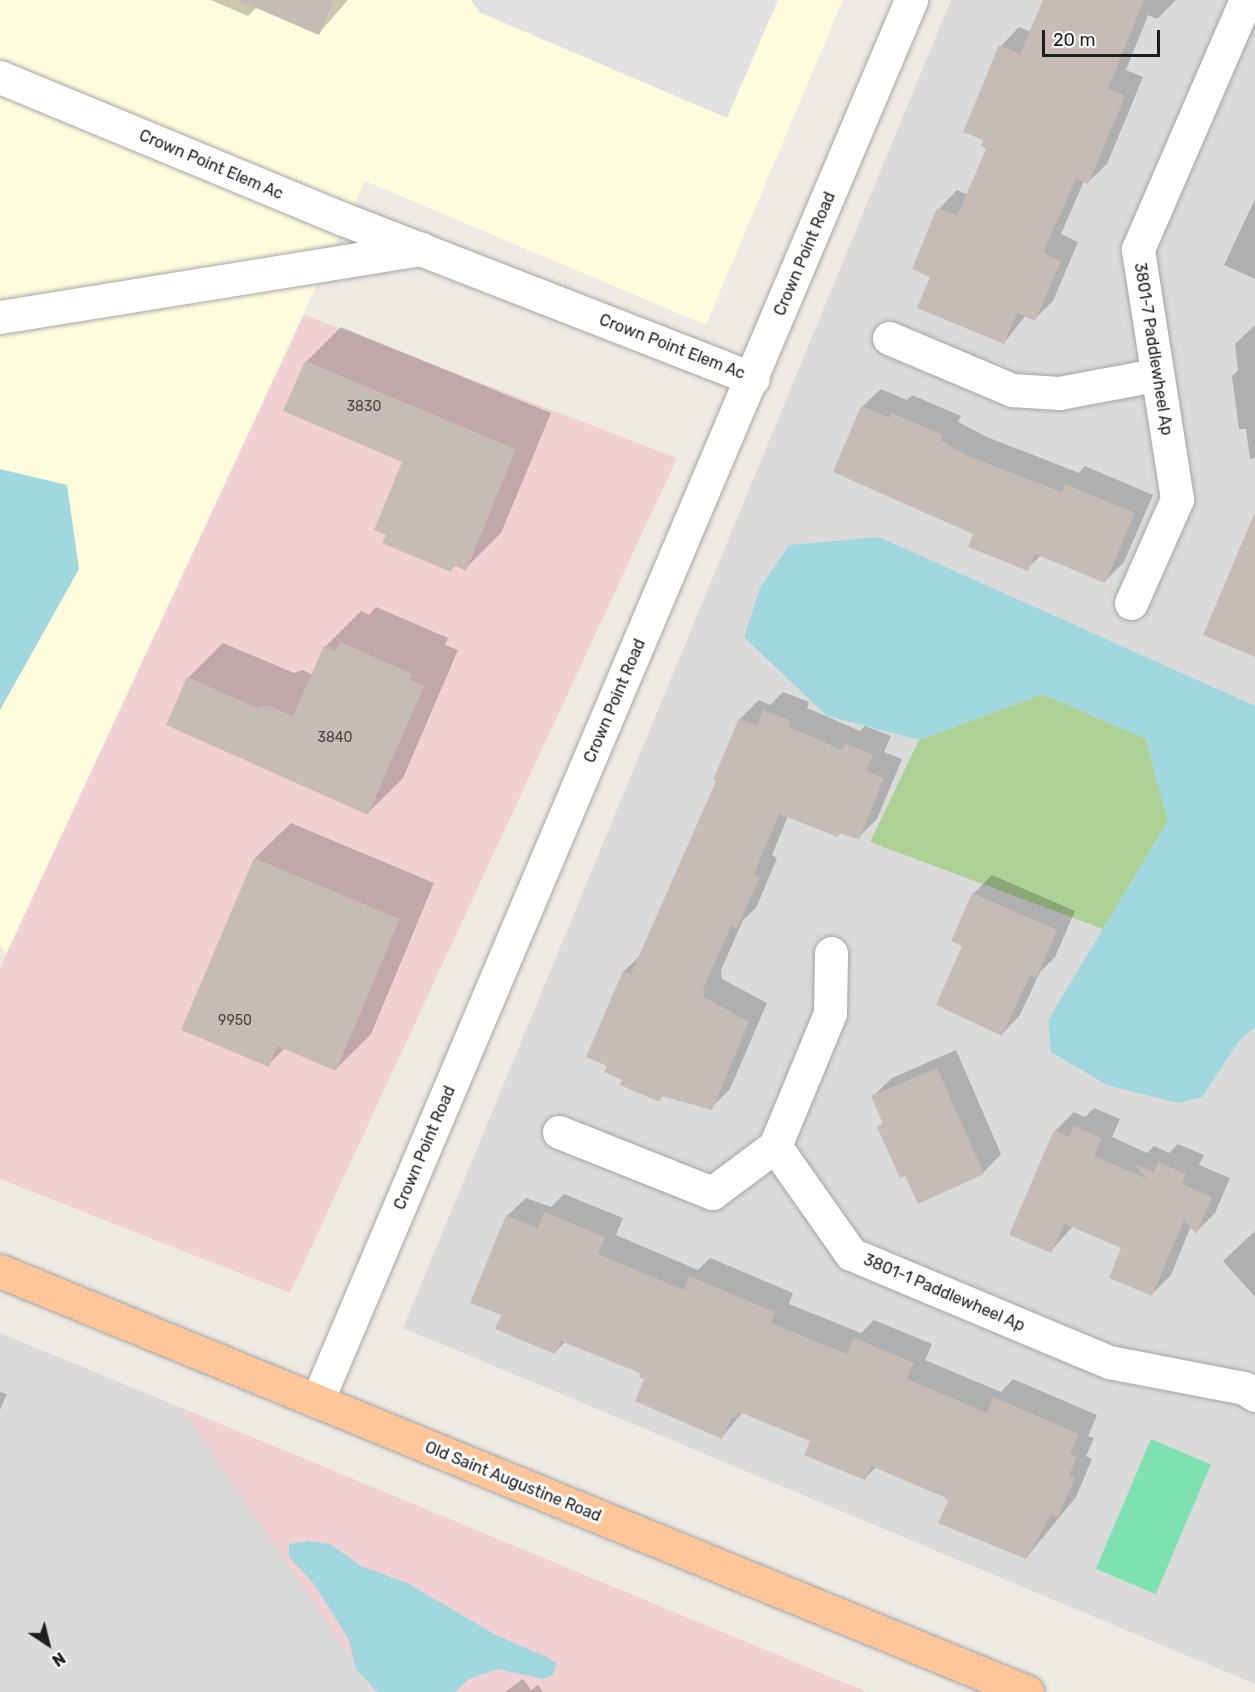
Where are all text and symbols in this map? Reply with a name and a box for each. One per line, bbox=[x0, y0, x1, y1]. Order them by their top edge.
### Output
scale bar bbox=[1045, 18, 1164, 56]
text: 20 m bbox=[1053, 29, 1095, 51]
street label: Crown Point Elem Ac bbox=[136, 126, 286, 204]
street label: Crown Point Road bbox=[770, 189, 840, 319]
street label: 3801-7 Paddlewheel Ap bbox=[1130, 261, 1176, 437]
street label: Crown Point Elem Ac bbox=[596, 310, 748, 384]
house number: 3830 bbox=[347, 399, 381, 415]
street label: Crown Point Road bbox=[580, 636, 650, 766]
house number: 3840 bbox=[318, 730, 352, 746]
house number: 9950 bbox=[218, 1013, 252, 1029]
street label: Crown Point Road bbox=[390, 1083, 460, 1213]
street label: 3801-1 Paddlewheel Ap bbox=[860, 1250, 1028, 1336]
street label: Old Saint Augustine Road bbox=[422, 1438, 604, 1526]
north arrow bbox=[18, 1614, 78, 1674]
text: N bbox=[48, 1648, 69, 1670]

